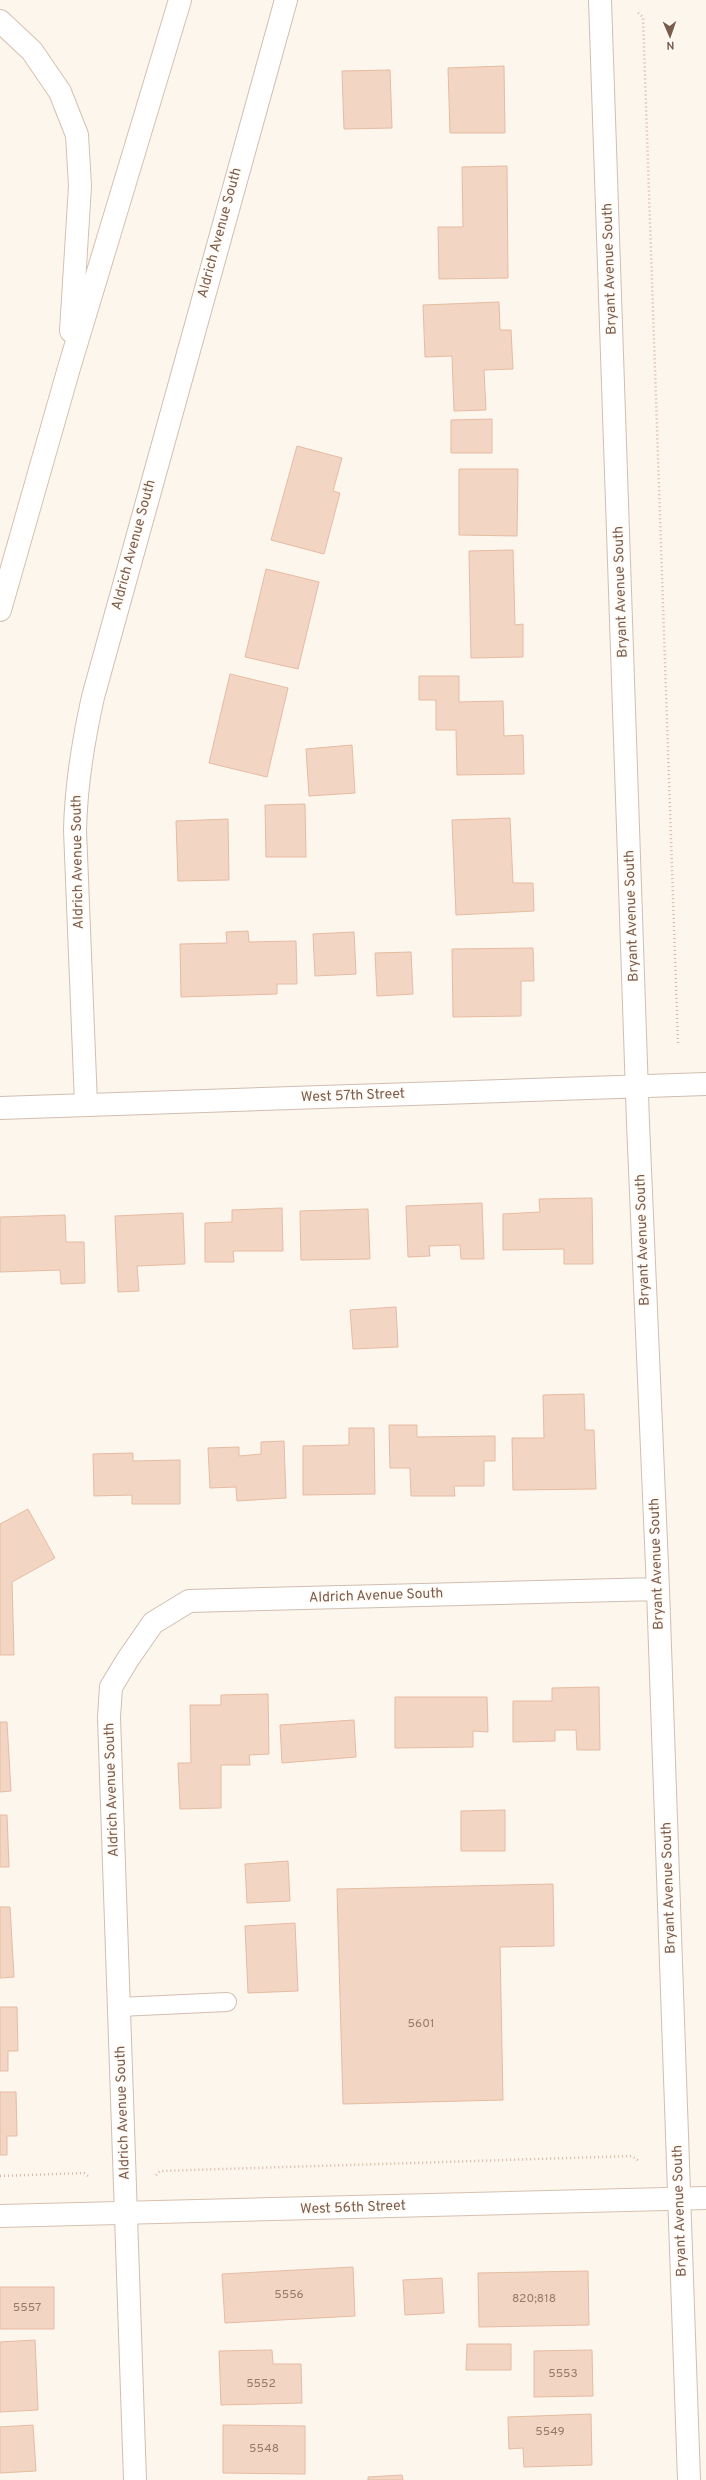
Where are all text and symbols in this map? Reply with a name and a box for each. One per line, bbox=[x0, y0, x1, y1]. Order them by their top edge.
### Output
north arrow bbox=[650, 16, 690, 56]
text: N bbox=[666, 38, 675, 52]
street label: Aldrich Avenue South bbox=[194, 166, 246, 300]
street label: Bryant Avenue South bbox=[599, 203, 621, 335]
street label: Aldrich Avenue South bbox=[108, 478, 160, 612]
street label: Bryant Avenue South bbox=[610, 526, 632, 658]
street label: Aldrich Avenue South bbox=[68, 795, 88, 929]
street label: Bryant Avenue South bbox=[621, 850, 643, 982]
street label: West 57th Street bbox=[301, 1086, 405, 1106]
street label: Bryant Avenue South bbox=[632, 1174, 654, 1306]
street label: Bryant Avenue South bbox=[646, 1498, 668, 1630]
street label: Aldrich Avenue South bbox=[309, 1585, 443, 1607]
street label: Aldrich Avenue South bbox=[101, 1723, 123, 1857]
street label: Bryant Avenue South bbox=[658, 1822, 680, 1954]
house number: 5601 bbox=[408, 2016, 434, 2032]
street label: Aldrich Avenue South bbox=[112, 2046, 134, 2180]
street label: Bryant Avenue South bbox=[669, 2145, 691, 2277]
street label: West 56th Street bbox=[300, 2198, 406, 2218]
house number: 5556 bbox=[274, 2287, 304, 2303]
house number: 820;818 bbox=[512, 2291, 556, 2307]
house number: 5557 bbox=[13, 2300, 41, 2316]
house number: 5553 bbox=[548, 2366, 578, 2382]
house number: 5552 bbox=[246, 2376, 276, 2392]
house number: 5549 bbox=[535, 2424, 565, 2440]
house number: 5548 bbox=[249, 2441, 279, 2457]

